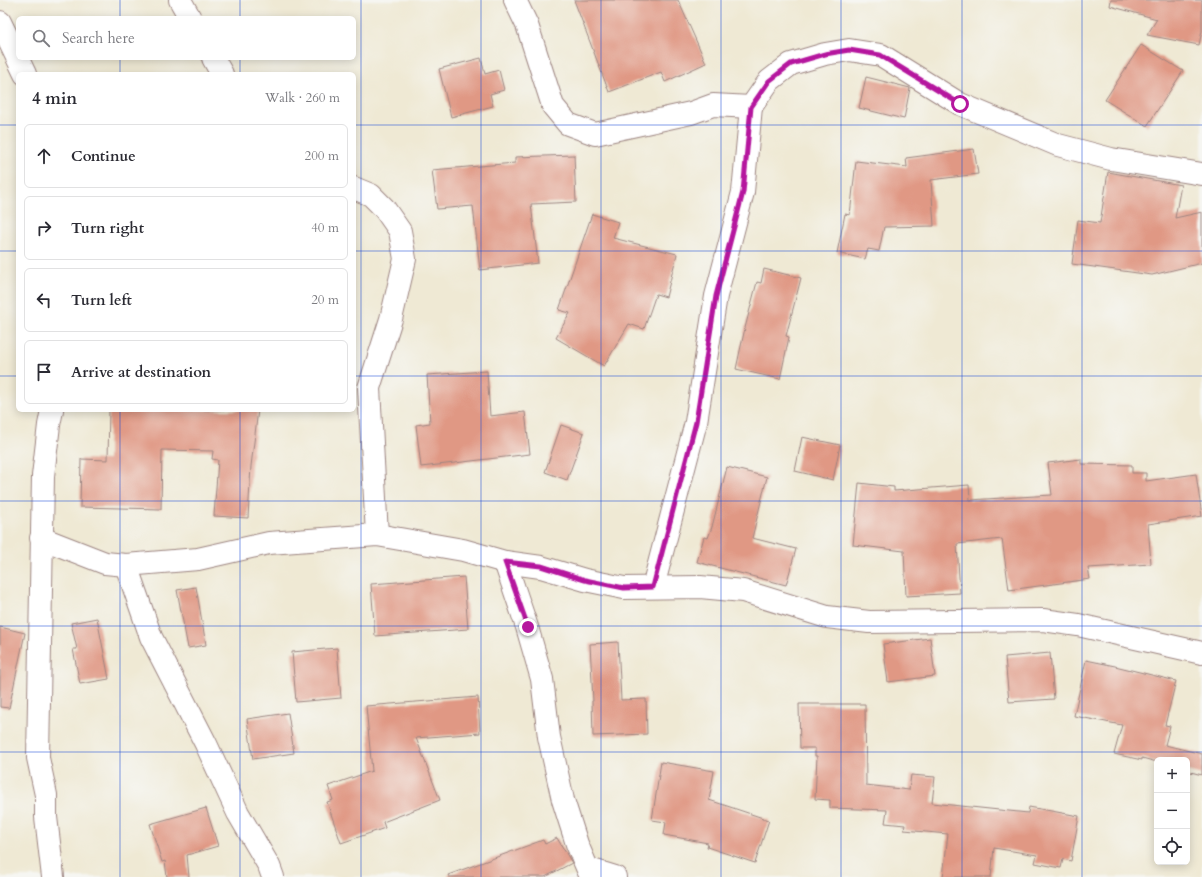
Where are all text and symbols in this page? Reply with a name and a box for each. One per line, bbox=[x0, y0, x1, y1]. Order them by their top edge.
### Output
search box bbox=[16, 16, 356, 60]
icon: search bbox=[30, 27, 52, 49]
text: Search here bbox=[62, 28, 135, 48]
text: 4 min bbox=[32, 87, 77, 110]
text: Walk · 260 m bbox=[265, 89, 340, 107]
route start bbox=[951, 95, 969, 113]
icon: ahead bbox=[33, 145, 55, 167]
text: Continue bbox=[71, 146, 136, 166]
text: 200 m bbox=[305, 147, 339, 165]
icon: right bbox=[33, 217, 55, 239]
text: Turn right bbox=[71, 218, 144, 238]
text: 40 m bbox=[311, 219, 339, 237]
icon: left bbox=[33, 289, 55, 311]
text: Turn left bbox=[71, 290, 132, 310]
text: 20 m bbox=[311, 291, 339, 309]
icon: arrive bbox=[33, 361, 55, 383]
text: Arrive at destination bbox=[71, 362, 211, 382]
route end bbox=[519, 618, 537, 636]
map controls bbox=[1154, 757, 1190, 865]
button: + bbox=[1154, 757, 1190, 793]
button: − bbox=[1154, 793, 1190, 829]
button: locate bbox=[1154, 829, 1190, 865]

